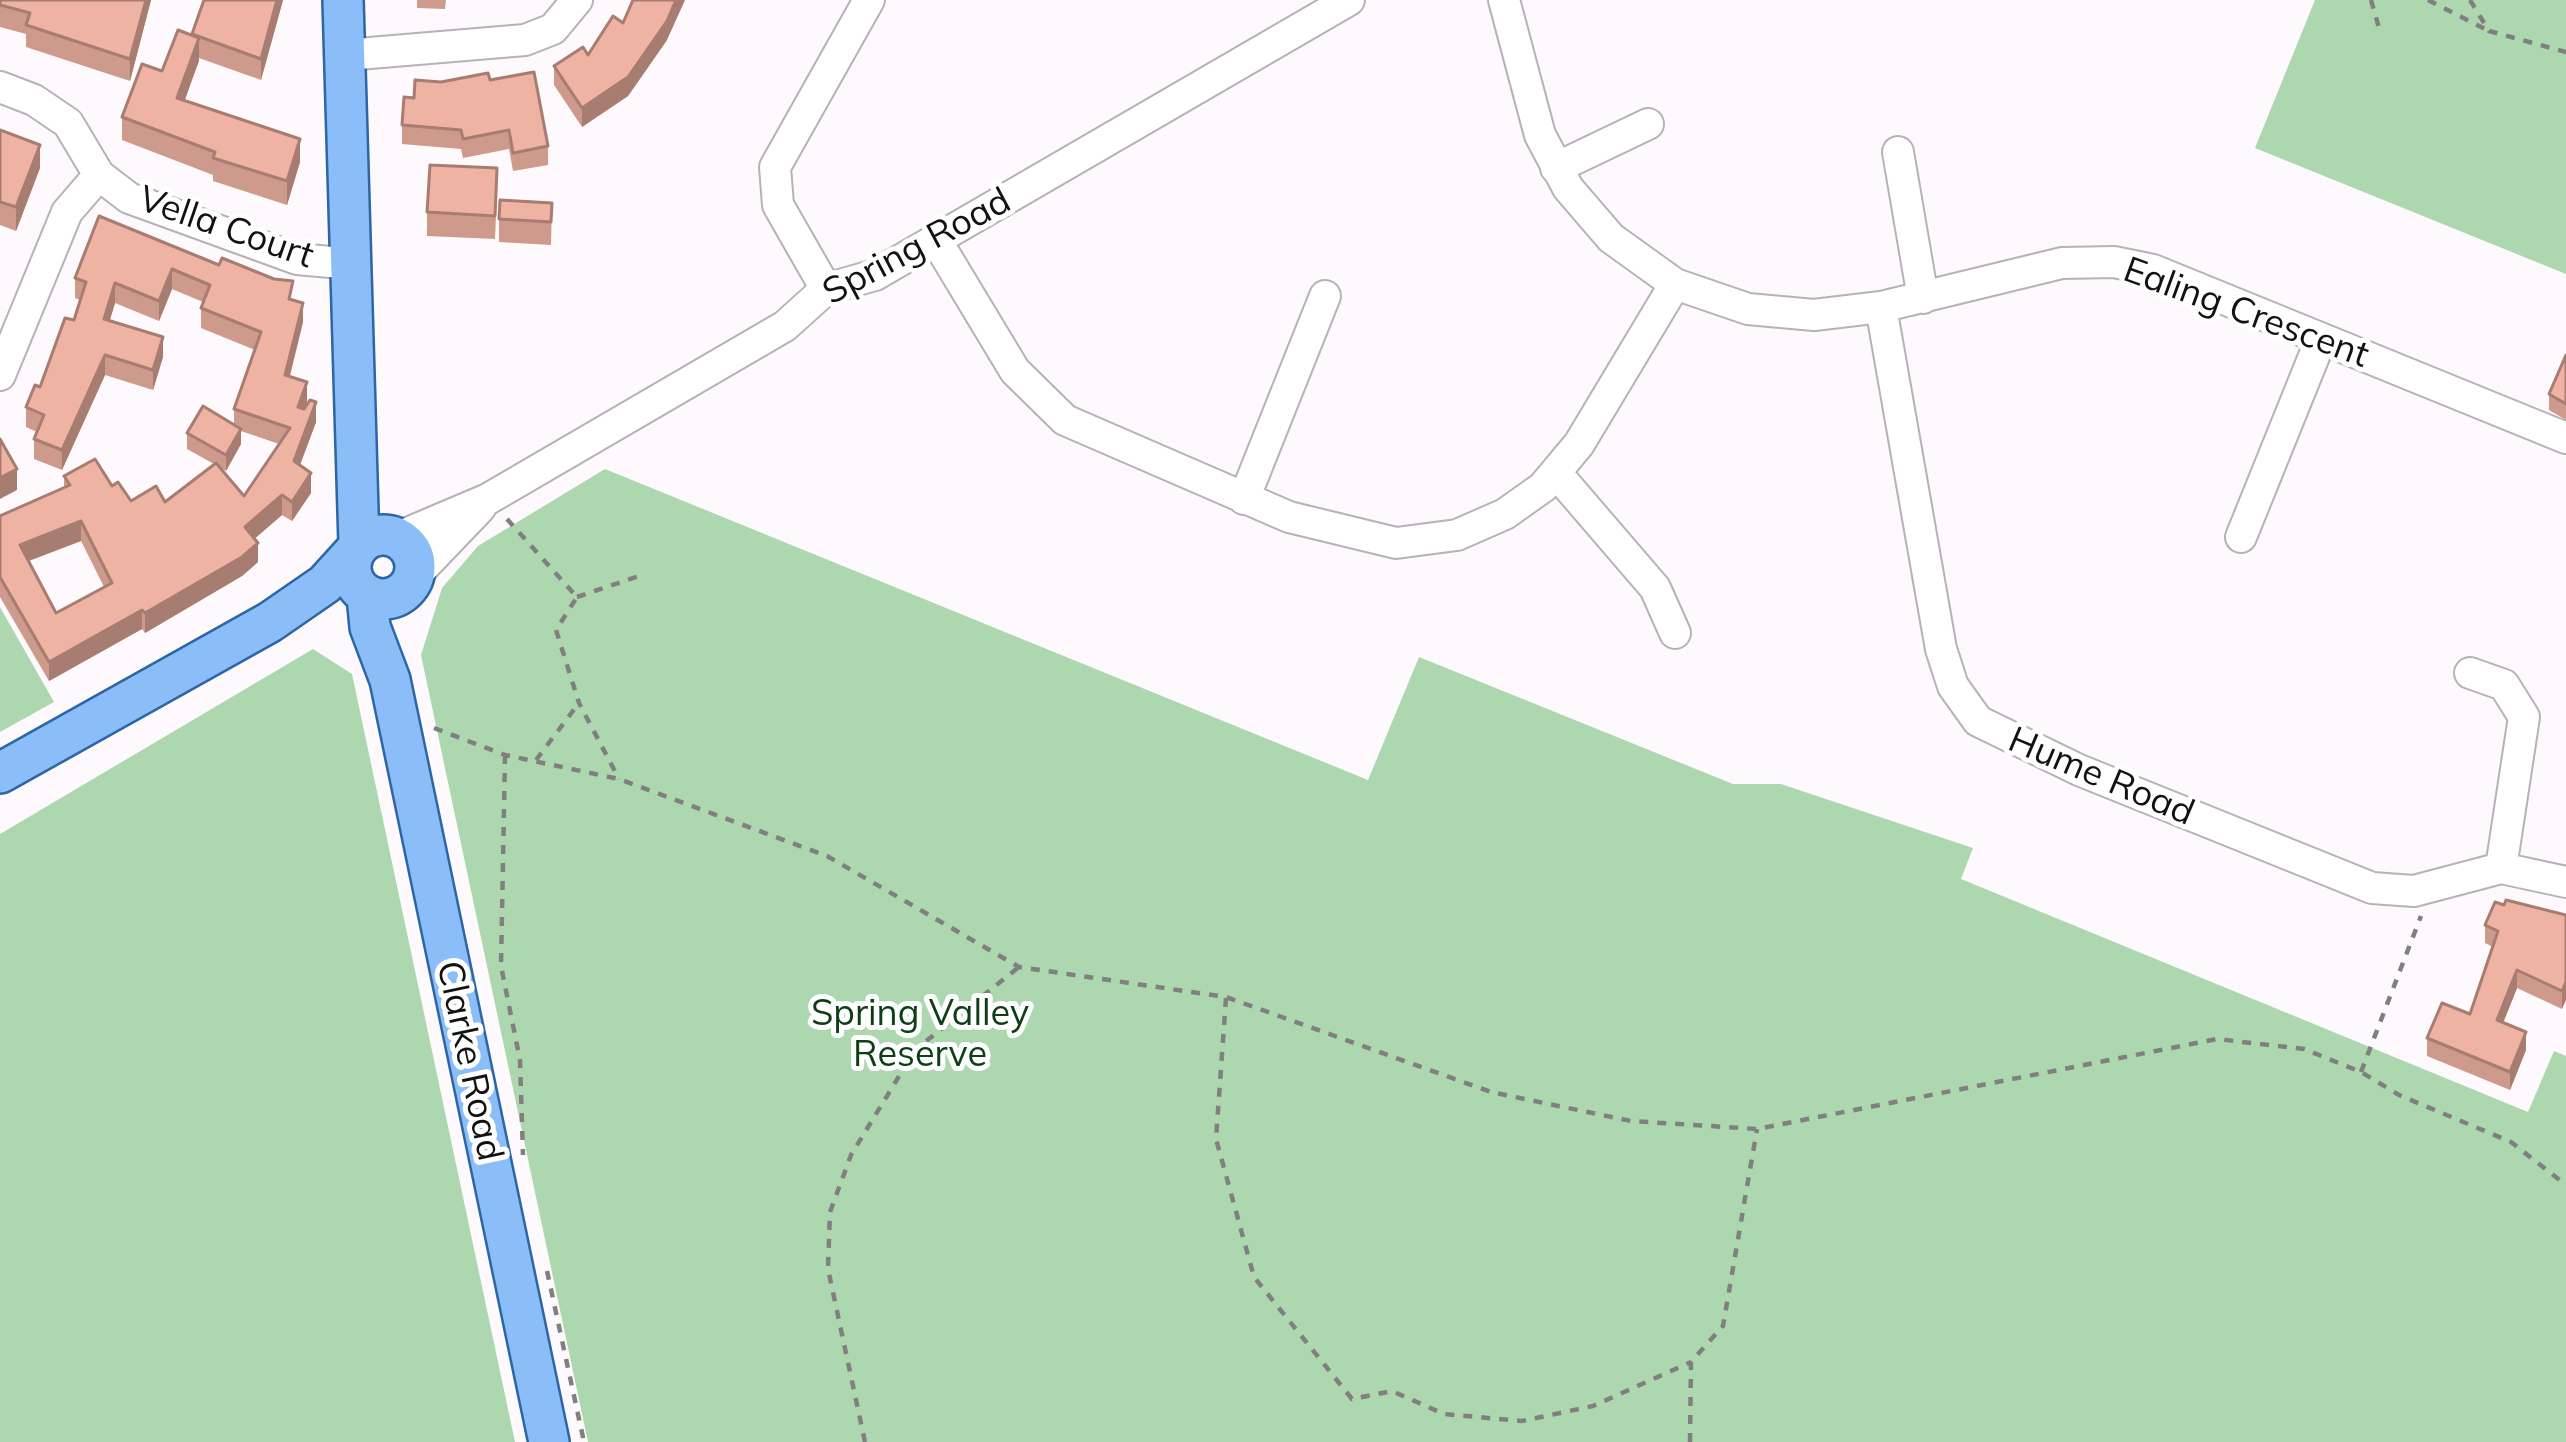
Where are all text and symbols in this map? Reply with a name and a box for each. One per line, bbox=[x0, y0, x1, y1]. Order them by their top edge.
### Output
street label: Vella Court bbox=[133, 178, 319, 278]
street label: Spring Road bbox=[816, 180, 1018, 314]
street label: Ealing Crescent bbox=[2118, 249, 2374, 377]
street label: Hume Road bbox=[2002, 719, 2200, 835]
street label: Clarke Road bbox=[427, 957, 511, 1165]
park label: Spring Valley Reserve bbox=[811, 992, 1029, 1077]

